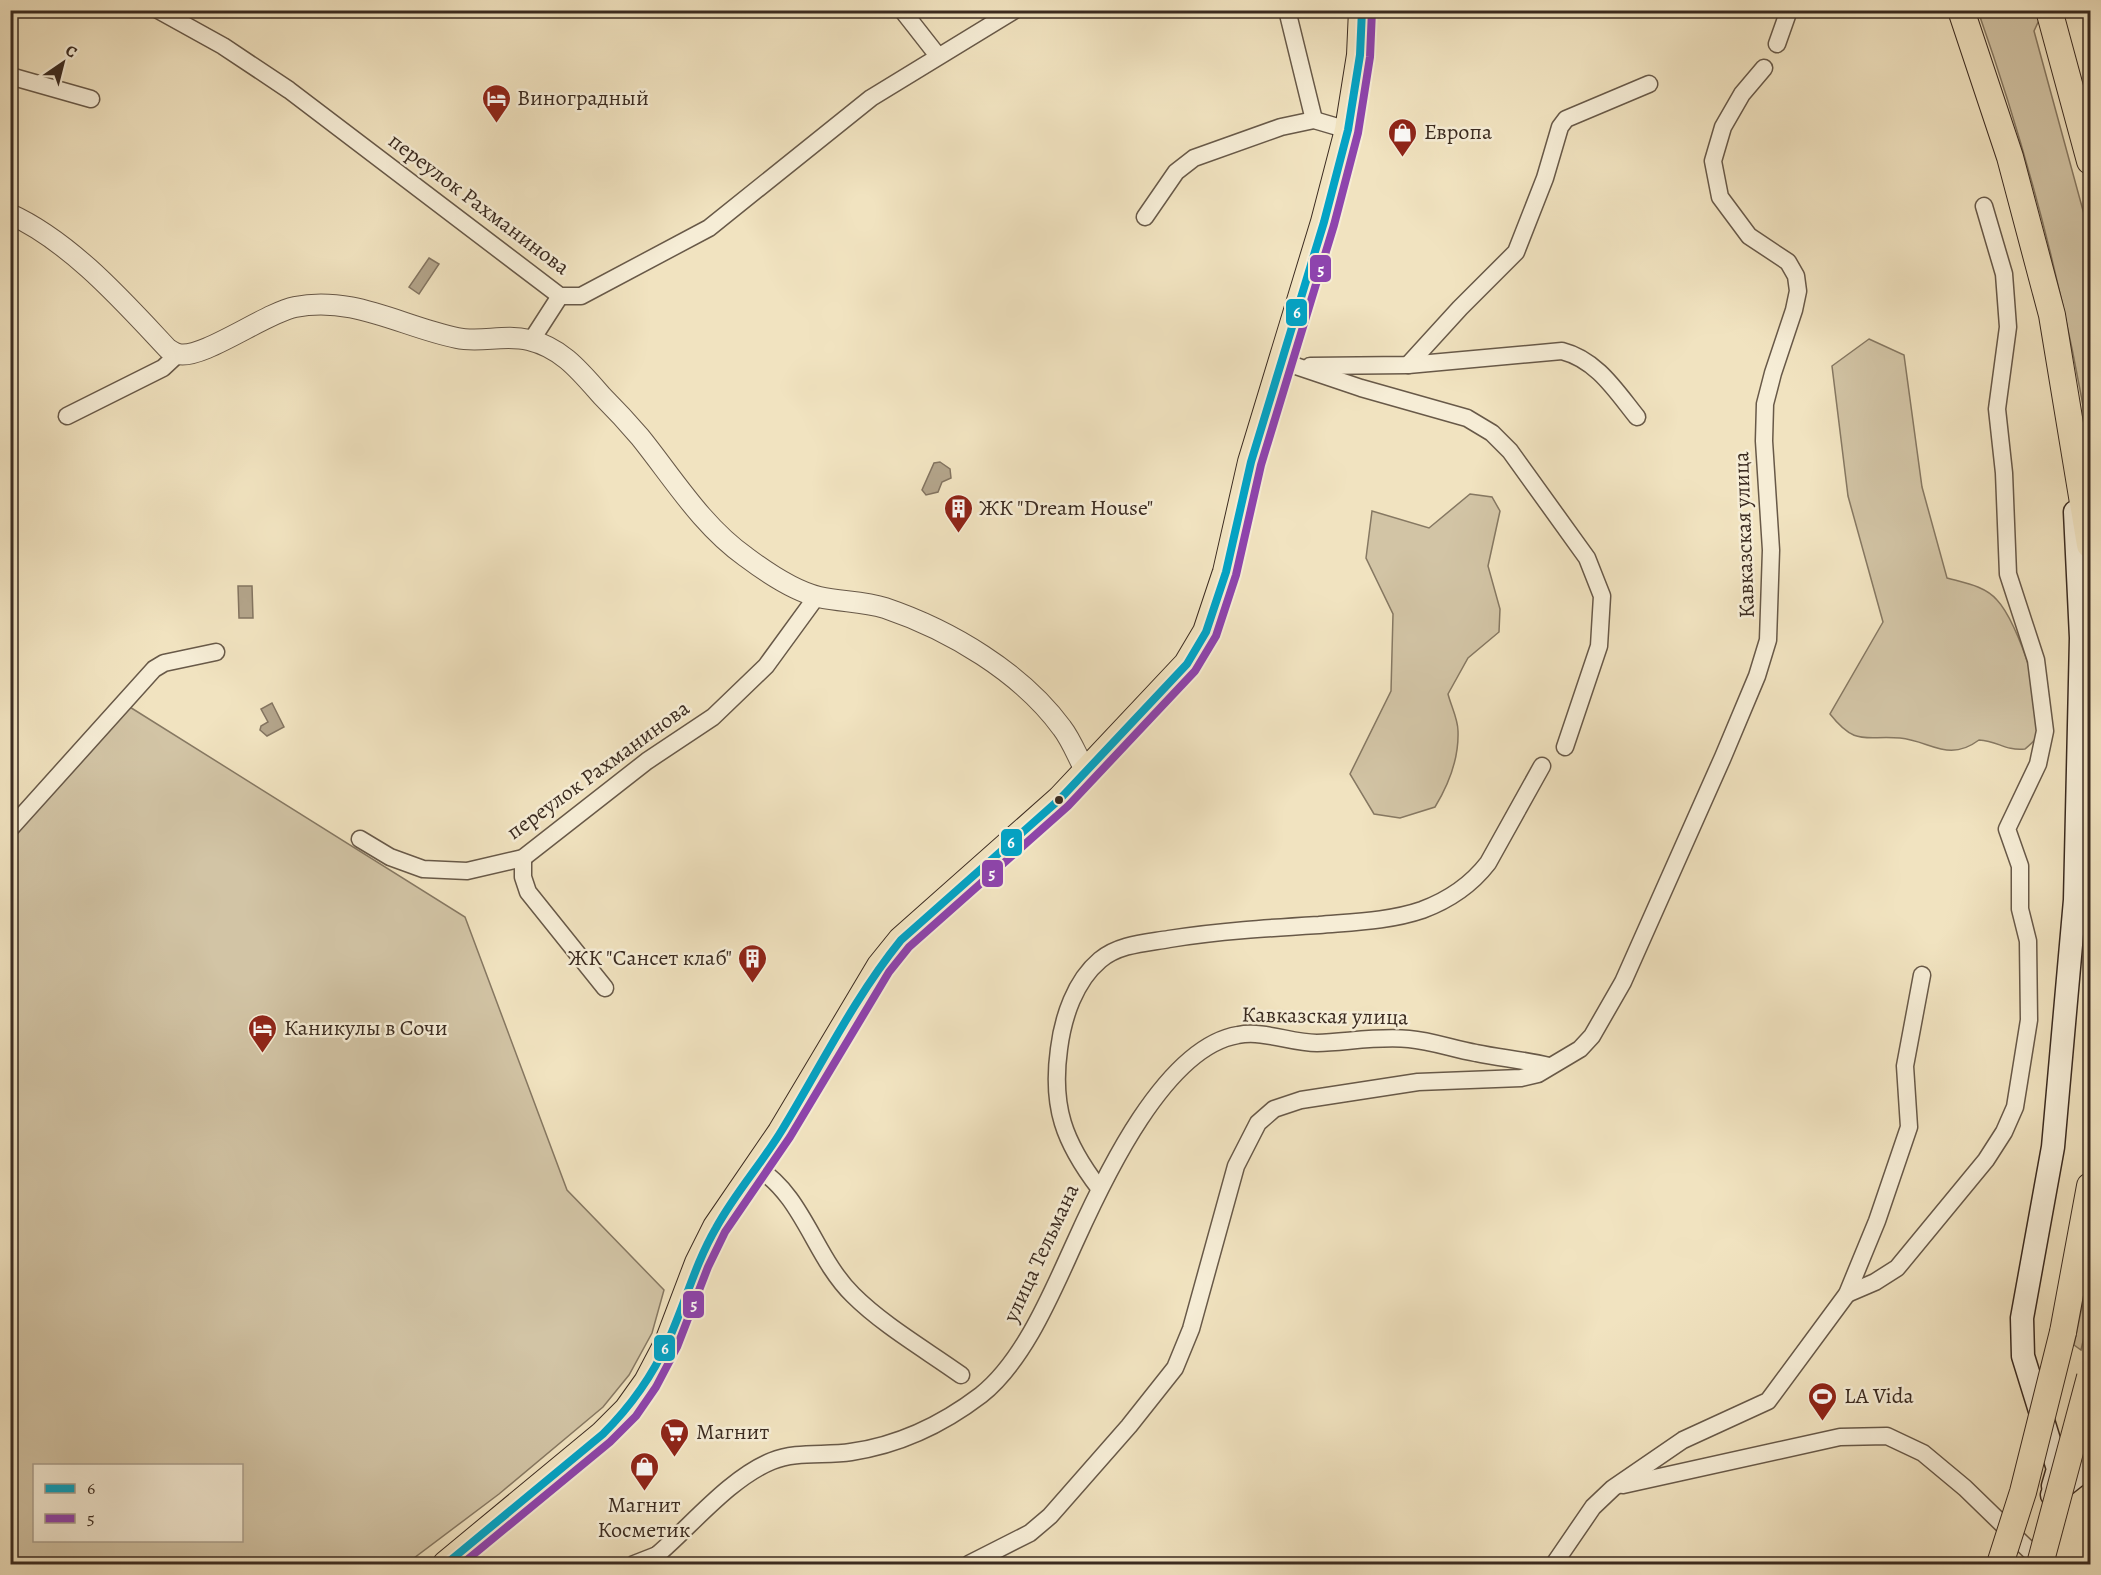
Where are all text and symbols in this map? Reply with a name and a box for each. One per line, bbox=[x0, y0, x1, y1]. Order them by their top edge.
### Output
north arrow bbox=[33, 33, 93, 93]
text: С bbox=[61, 40, 81, 63]
hotel icon: Виноградный bbox=[480, 82, 512, 124]
place label: Виноградный bbox=[517, 83, 649, 113]
shop icon: Европа bbox=[1387, 116, 1419, 158]
place label: Европа bbox=[1424, 117, 1493, 147]
street label: переулок Рахманинова bbox=[382, 126, 576, 283]
line badge: 5 bbox=[1309, 254, 1332, 283]
text: 5 bbox=[1318, 259, 1325, 281]
line badge: 6 bbox=[1285, 298, 1308, 327]
text: 6 bbox=[1293, 302, 1301, 324]
street label: Кавказская улица bbox=[1726, 450, 1762, 619]
building icon: ЖК "Dream House" bbox=[942, 492, 974, 534]
place label: ЖК "Dream House" bbox=[979, 493, 1153, 523]
street label: переулок Рахманинова bbox=[500, 693, 696, 847]
unlabelled marker bbox=[1053, 794, 1065, 806]
line badge: 6 bbox=[1000, 828, 1023, 857]
text: 6 bbox=[1007, 832, 1015, 854]
line badge: 5 bbox=[981, 859, 1004, 888]
text: 5 bbox=[989, 863, 996, 885]
building icon: ЖК "Сансет клаб" bbox=[737, 942, 769, 984]
place label: ЖК "Сансет клаб" bbox=[568, 943, 732, 973]
street label: Кавказская улица bbox=[1241, 1000, 1409, 1032]
hotel icon: Каникулы в Сочи bbox=[247, 1012, 279, 1054]
place label: Каникулы в Сочи bbox=[284, 1013, 448, 1043]
street label: улица Тельмана bbox=[995, 1178, 1087, 1328]
line badge: 5 bbox=[682, 1290, 705, 1319]
text: 5 bbox=[691, 1294, 698, 1316]
line badge: 6 bbox=[653, 1334, 676, 1362]
text: 6 bbox=[661, 1338, 669, 1360]
sports icon: LA Vida bbox=[1807, 1380, 1839, 1422]
place label: LA Vida bbox=[1844, 1381, 1914, 1411]
supermarket icon: Магнит bbox=[659, 1416, 691, 1458]
place label: Магнит bbox=[696, 1417, 769, 1447]
shop icon: Магнит Косметик bbox=[628, 1450, 660, 1492]
legend bbox=[33, 1464, 243, 1542]
text: 6 bbox=[87, 1476, 95, 1500]
place label: Магнит Косметик bbox=[598, 1490, 690, 1545]
text: 5 bbox=[87, 1506, 95, 1530]

